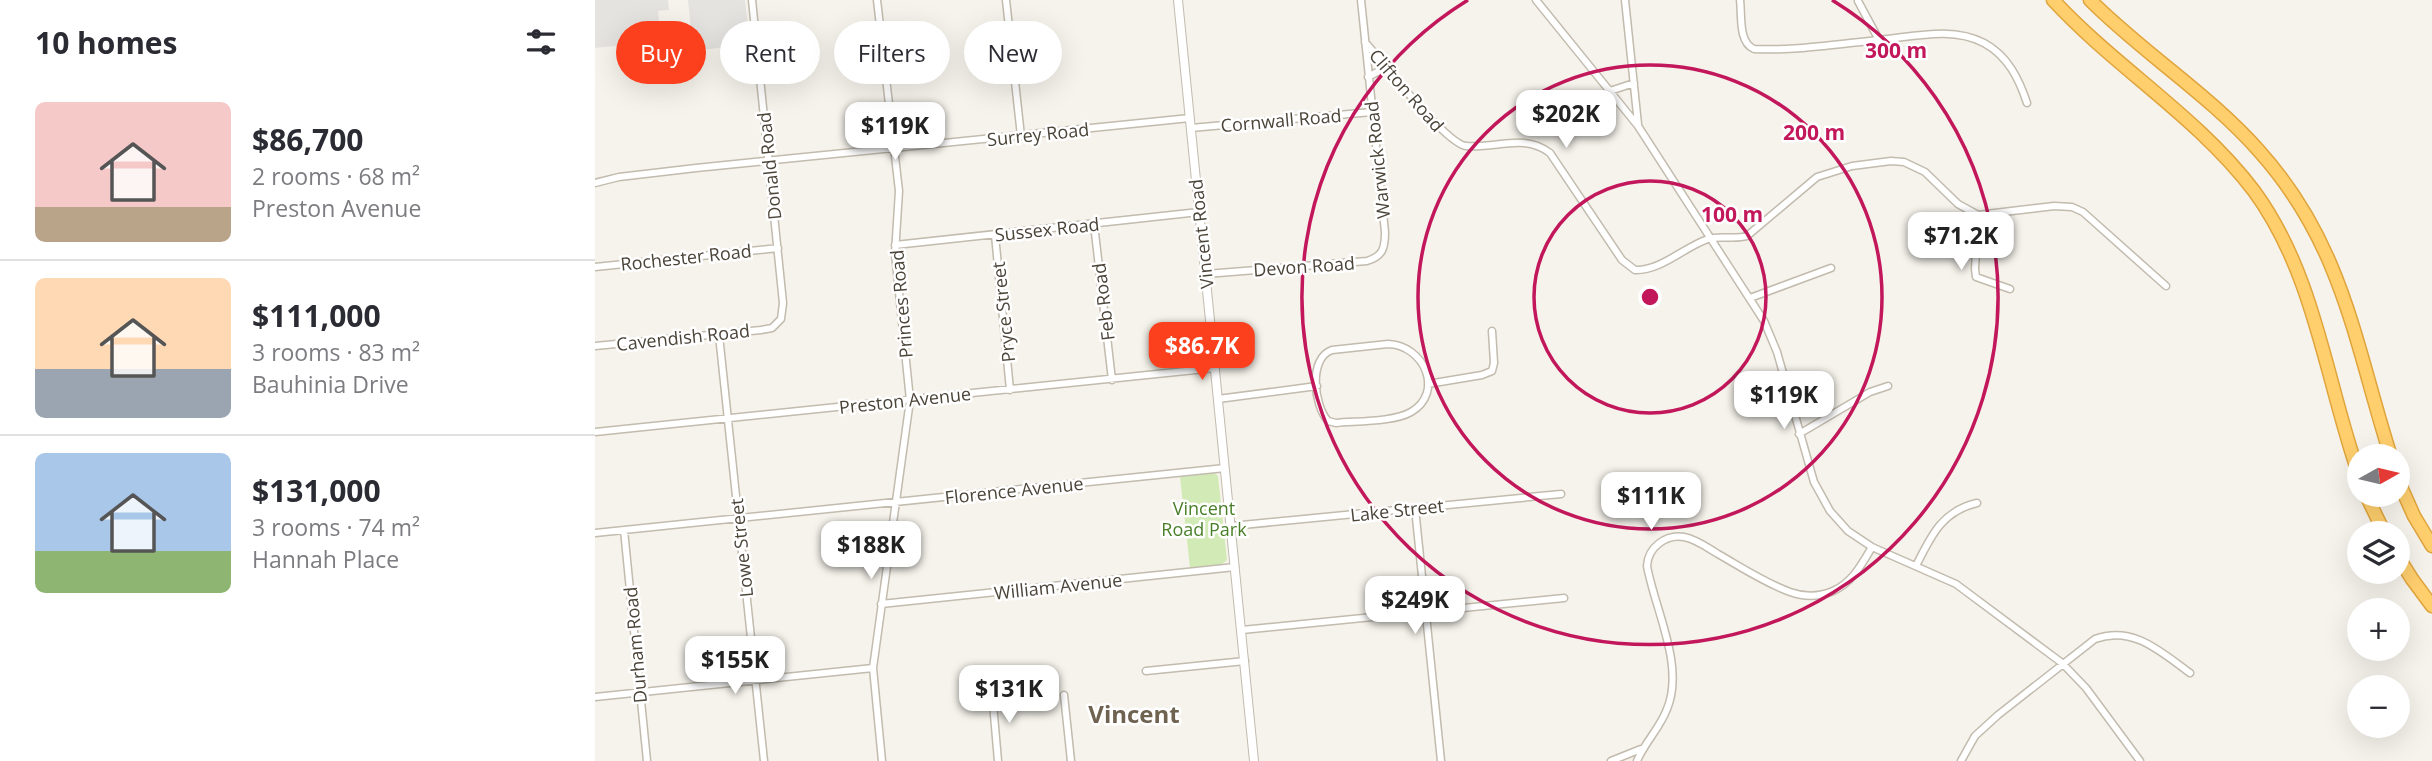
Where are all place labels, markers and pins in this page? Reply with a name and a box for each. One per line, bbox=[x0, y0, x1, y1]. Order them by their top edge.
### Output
pin: $202K bbox=[1517, 90, 1615, 150]
pin: $119K bbox=[846, 102, 944, 162]
pin: $71.2K bbox=[1904, 212, 2018, 272]
centre of rings bbox=[1638, 285, 1662, 309]
pin: $86.7K bbox=[1145, 322, 1259, 382]
pin: $119K bbox=[1735, 372, 1833, 431]
pin: $111K bbox=[1602, 472, 1700, 532]
pin: $188K bbox=[822, 522, 920, 581]
pin: $249K bbox=[1366, 576, 1464, 636]
pin: $155K bbox=[686, 636, 784, 696]
pin: $131K bbox=[960, 666, 1058, 725]

